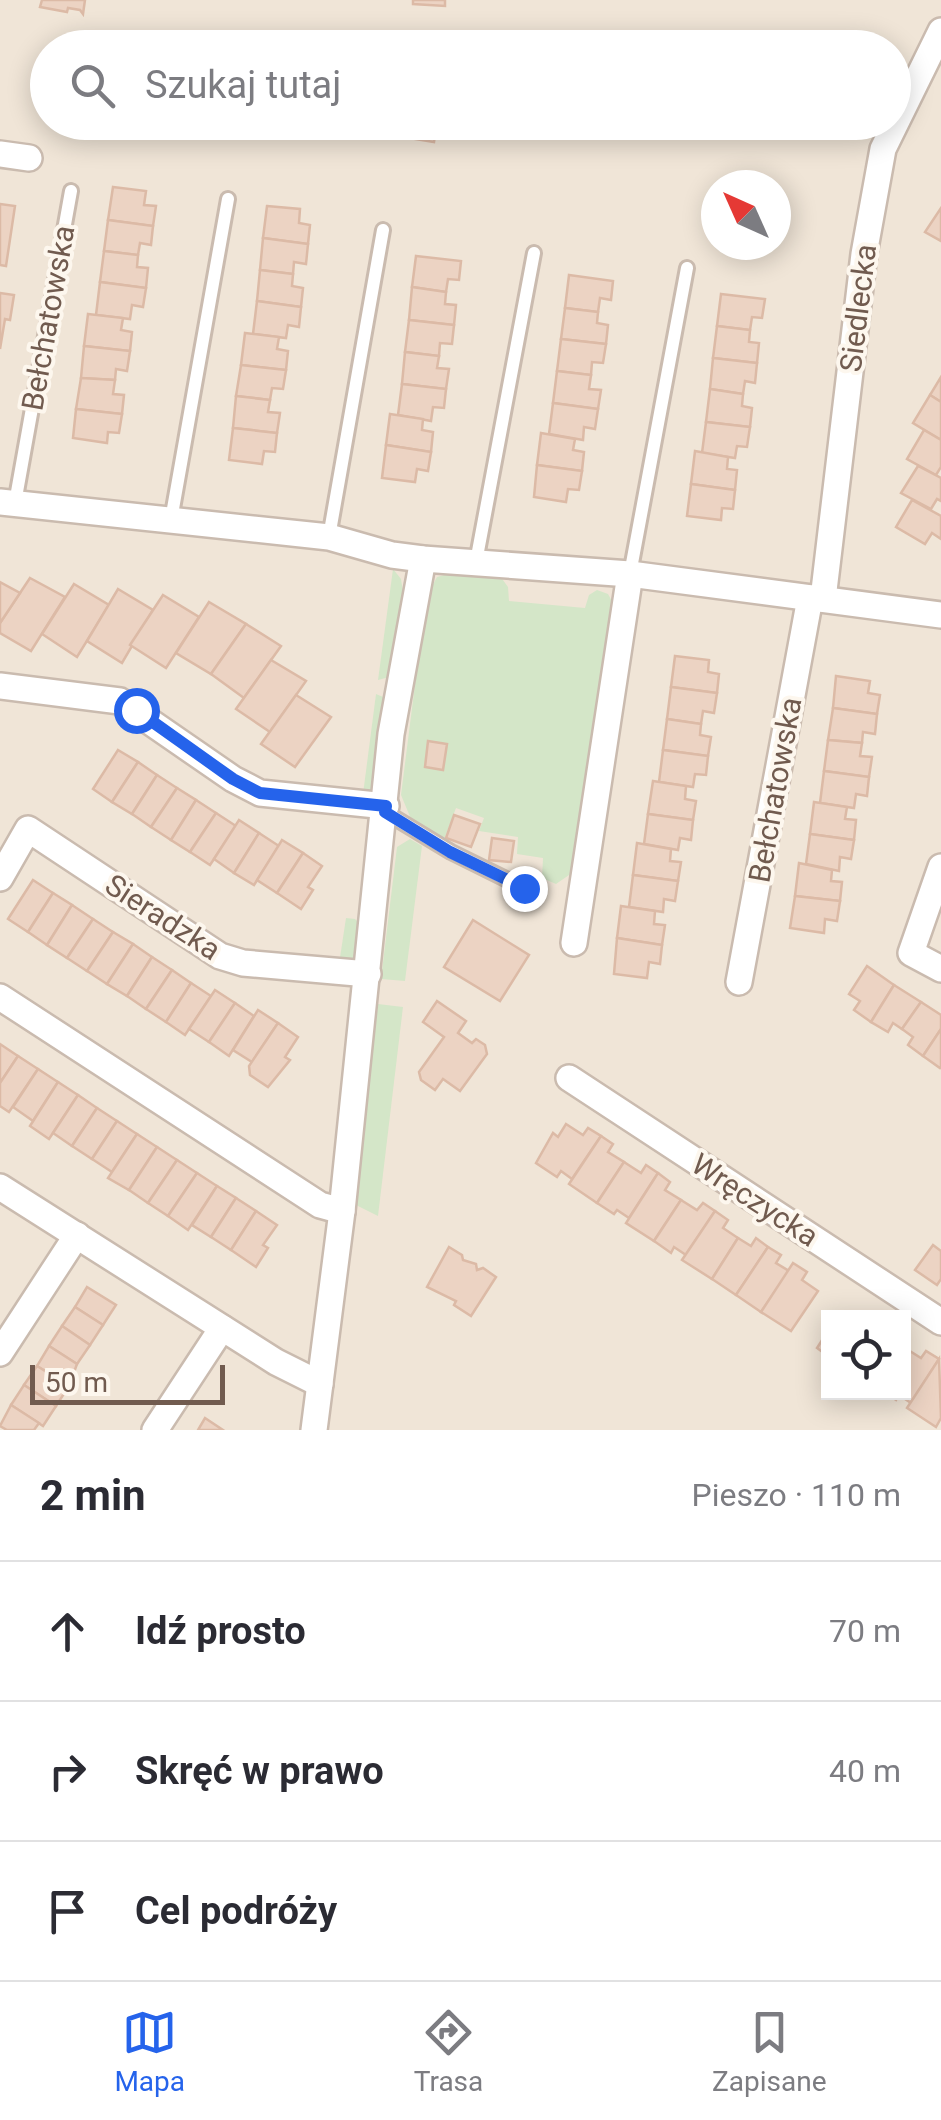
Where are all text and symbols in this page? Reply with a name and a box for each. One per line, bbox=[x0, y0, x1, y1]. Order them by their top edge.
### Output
search box bbox=[30, 30, 911, 140]
icon: search bbox=[65, 58, 120, 113]
text: Szukaj tutaj bbox=[145, 63, 341, 107]
north arrow bbox=[701, 170, 791, 260]
street label: Bełchatowska bbox=[14, 223, 82, 413]
street label: Siedlecka bbox=[833, 242, 883, 374]
route start bbox=[114, 688, 160, 734]
street label: Bełchatowska bbox=[741, 695, 809, 885]
route end bbox=[502, 866, 548, 912]
street label: Sieradzka bbox=[99, 867, 227, 967]
street label: Wręczycka bbox=[685, 1146, 825, 1254]
map controls bbox=[821, 1310, 911, 1400]
button: locate bbox=[821, 1310, 911, 1400]
scale bar bbox=[30, 1360, 225, 1404]
text: 50 m bbox=[45, 1366, 108, 1399]
text: 2 min bbox=[40, 1471, 146, 1520]
text: Pieszo · 110 m bbox=[691, 1476, 901, 1514]
icon: ahead bbox=[40, 1604, 95, 1659]
text: Idź prosto bbox=[135, 1609, 306, 1653]
text: 70 m bbox=[829, 1612, 901, 1650]
icon: right bbox=[40, 1744, 95, 1799]
text: Skręć w prawo bbox=[135, 1749, 384, 1793]
text: 40 m bbox=[829, 1752, 901, 1790]
icon: arrive bbox=[40, 1884, 95, 1939]
text: Cel podróży bbox=[135, 1889, 337, 1933]
tab: Mapa bbox=[114, 2005, 185, 2098]
tab: Trasa bbox=[414, 2005, 483, 2098]
tab: Zapisane bbox=[712, 2005, 827, 2098]

